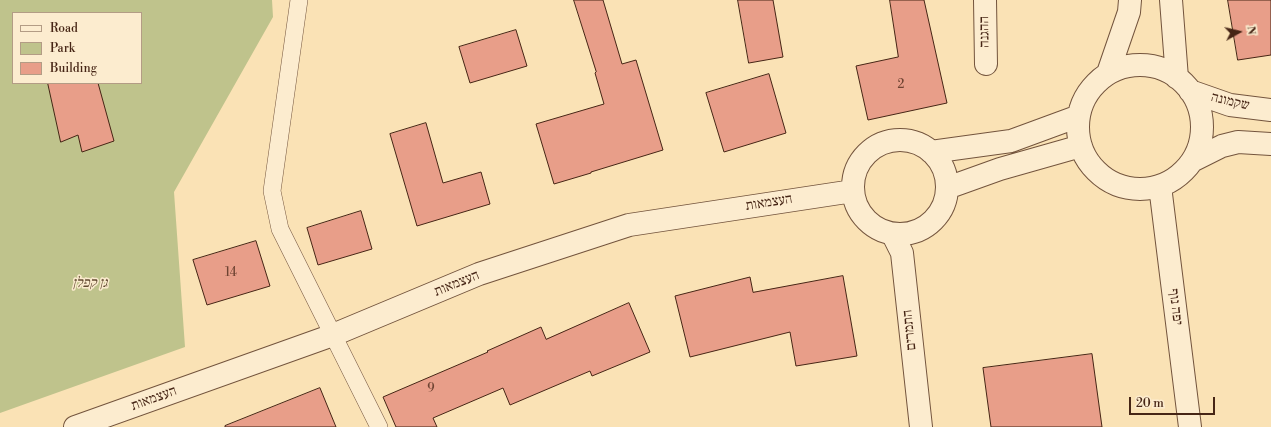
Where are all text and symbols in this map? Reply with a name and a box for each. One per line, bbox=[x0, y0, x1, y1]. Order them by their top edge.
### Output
legend bbox=[12, 12, 142, 84]
north arrow bbox=[1219, 12, 1259, 52]
street label: ההגנה bbox=[976, 16, 994, 48]
text: Road bbox=[50, 21, 78, 36]
text: N bbox=[1243, 25, 1258, 36]
text: Park bbox=[50, 41, 75, 56]
text: Building bbox=[50, 61, 97, 76]
house number: 2 bbox=[898, 78, 904, 92]
street label: שקמונה bbox=[1209, 89, 1251, 115]
street label: העצמאות bbox=[744, 191, 794, 215]
house number: 14 bbox=[225, 266, 237, 280]
street label: העצמאות bbox=[432, 267, 482, 301]
park label: גן קפלן bbox=[73, 276, 107, 292]
street label: יפה נוף bbox=[1164, 288, 1186, 326]
street label: התמרים bbox=[900, 309, 920, 351]
house number: 9 bbox=[427, 382, 435, 396]
street label: העצמאות bbox=[129, 383, 179, 415]
scale bar bbox=[1131, 389, 1217, 415]
text: 20 m bbox=[1136, 396, 1164, 411]

